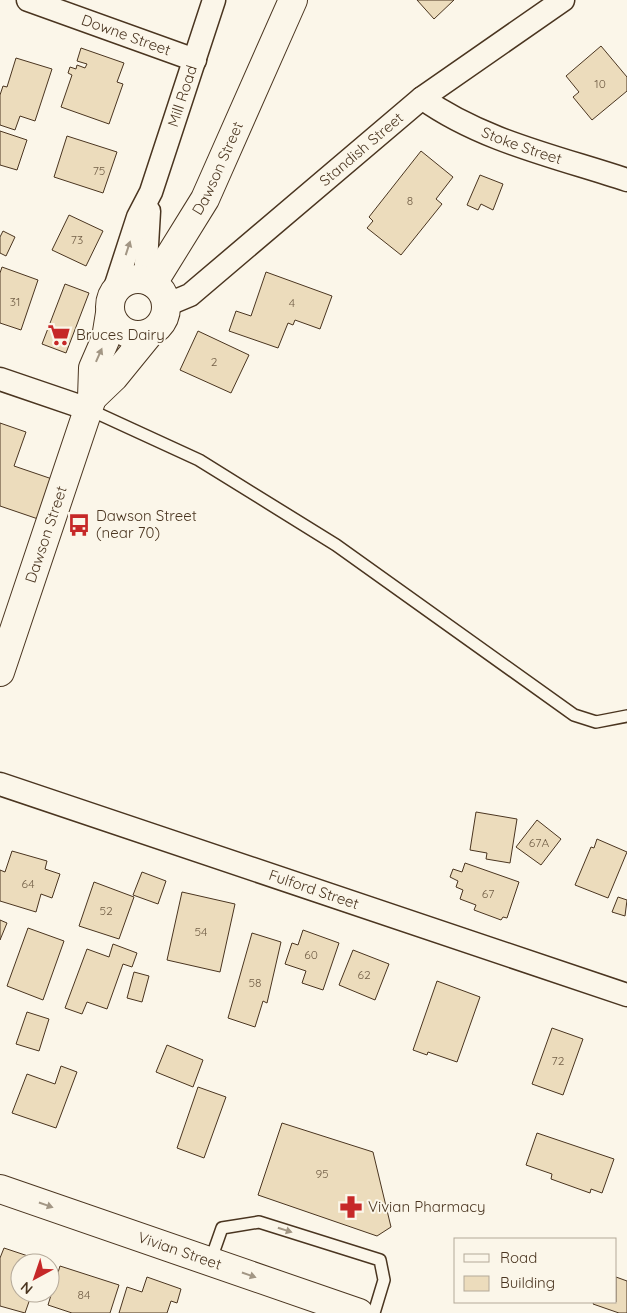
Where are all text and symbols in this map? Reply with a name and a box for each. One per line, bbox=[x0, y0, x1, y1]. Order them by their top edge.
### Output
street label: Downe Street bbox=[79, 10, 173, 59]
street label: Mill Road bbox=[163, 63, 201, 129]
house number: 10 bbox=[594, 76, 606, 91]
street label: Standish Street bbox=[315, 108, 407, 190]
street label: Dawson Street bbox=[187, 118, 247, 218]
street label: Stoke Street bbox=[479, 122, 564, 168]
house number: 75 bbox=[93, 163, 105, 178]
house number: 8 bbox=[407, 193, 413, 208]
house number: 73 bbox=[71, 232, 83, 247]
one-way arrow bbox=[124, 240, 132, 255]
house number: 31 bbox=[10, 294, 20, 309]
house number: 4 bbox=[289, 295, 295, 310]
supermarket icon: Bruces Dairy bbox=[46, 322, 72, 348]
place label: Bruces Dairy bbox=[76, 325, 165, 344]
one-way arrow bbox=[95, 348, 103, 362]
house number: 2 bbox=[211, 354, 218, 369]
street label: Dawson Street bbox=[21, 483, 71, 585]
place label: Dawson Street (near 70) bbox=[96, 506, 197, 542]
bus stop icon: Dawson Street (near 70) bbox=[66, 512, 92, 538]
house number: 67A bbox=[529, 835, 549, 850]
street label: Fulford Street bbox=[266, 865, 361, 913]
house number: 64 bbox=[22, 876, 34, 891]
house number: 67 bbox=[482, 886, 494, 901]
house number: 52 bbox=[99, 903, 113, 918]
house number: 54 bbox=[195, 924, 207, 939]
house number: 60 bbox=[304, 947, 318, 962]
house number: 62 bbox=[357, 967, 371, 982]
house number: 58 bbox=[248, 975, 262, 990]
house number: 72 bbox=[552, 1053, 565, 1068]
house number: 95 bbox=[315, 1166, 329, 1181]
pharmacy icon: Vivian Pharmacy bbox=[338, 1194, 364, 1220]
place label: Vivian Pharmacy bbox=[368, 1197, 486, 1216]
one-way arrow bbox=[39, 1201, 54, 1209]
street label: Vivian Street bbox=[135, 1227, 224, 1274]
one-way arrow bbox=[278, 1227, 293, 1235]
legend bbox=[454, 1238, 617, 1303]
text: Road bbox=[500, 1248, 537, 1267]
north arrow bbox=[10, 1253, 60, 1303]
one-way arrow bbox=[242, 1272, 257, 1279]
text: Building bbox=[500, 1273, 555, 1292]
text: N bbox=[17, 1278, 36, 1298]
house number: 84 bbox=[78, 1287, 90, 1302]

